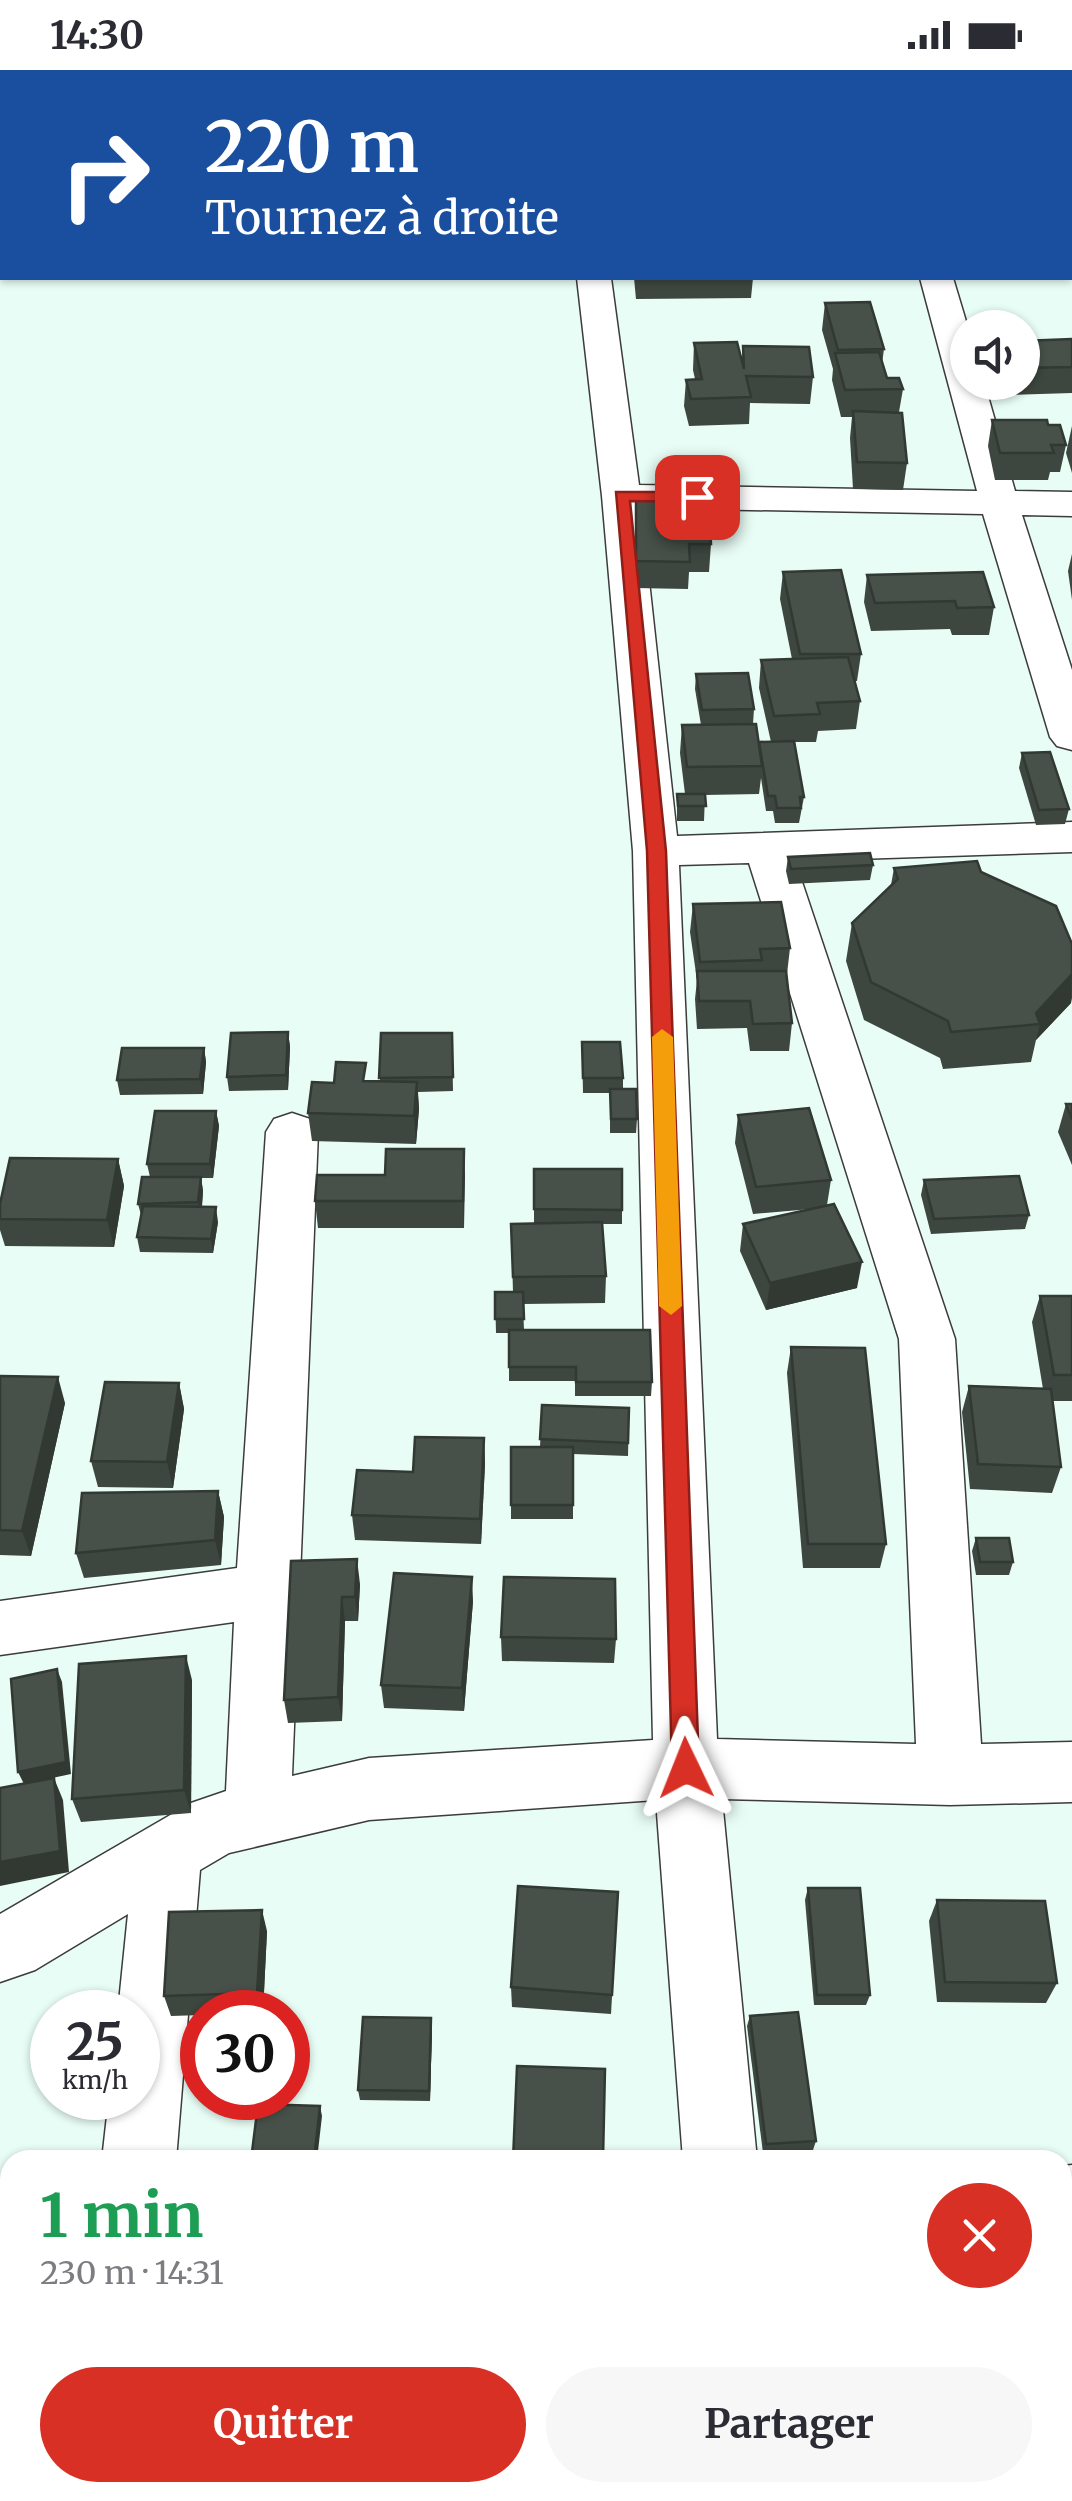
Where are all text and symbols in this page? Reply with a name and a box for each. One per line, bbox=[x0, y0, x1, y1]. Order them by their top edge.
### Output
text: 14:30 bbox=[50, 12, 144, 59]
text: 220 m bbox=[205, 103, 419, 191]
icon: right bbox=[40, 110, 170, 240]
text: Tournez à droite bbox=[205, 190, 559, 246]
map controls bbox=[950, 310, 1040, 400]
button: sound bbox=[950, 310, 1040, 400]
pin bbox=[655, 455, 740, 540]
icon: arrive bbox=[670, 470, 725, 525]
position arrow bbox=[634, 1716, 738, 1820]
speed limit sign: 30 bbox=[180, 1990, 310, 2120]
text: 25 bbox=[66, 2011, 124, 2074]
text: km/h bbox=[62, 2064, 128, 2096]
text: 1 min bbox=[40, 2178, 203, 2253]
button: close bbox=[927, 2183, 1032, 2288]
text: 230 m · 14:31 bbox=[40, 2253, 224, 2293]
button: Quitter bbox=[40, 2367, 526, 2482]
button: Partager bbox=[546, 2367, 1032, 2482]

